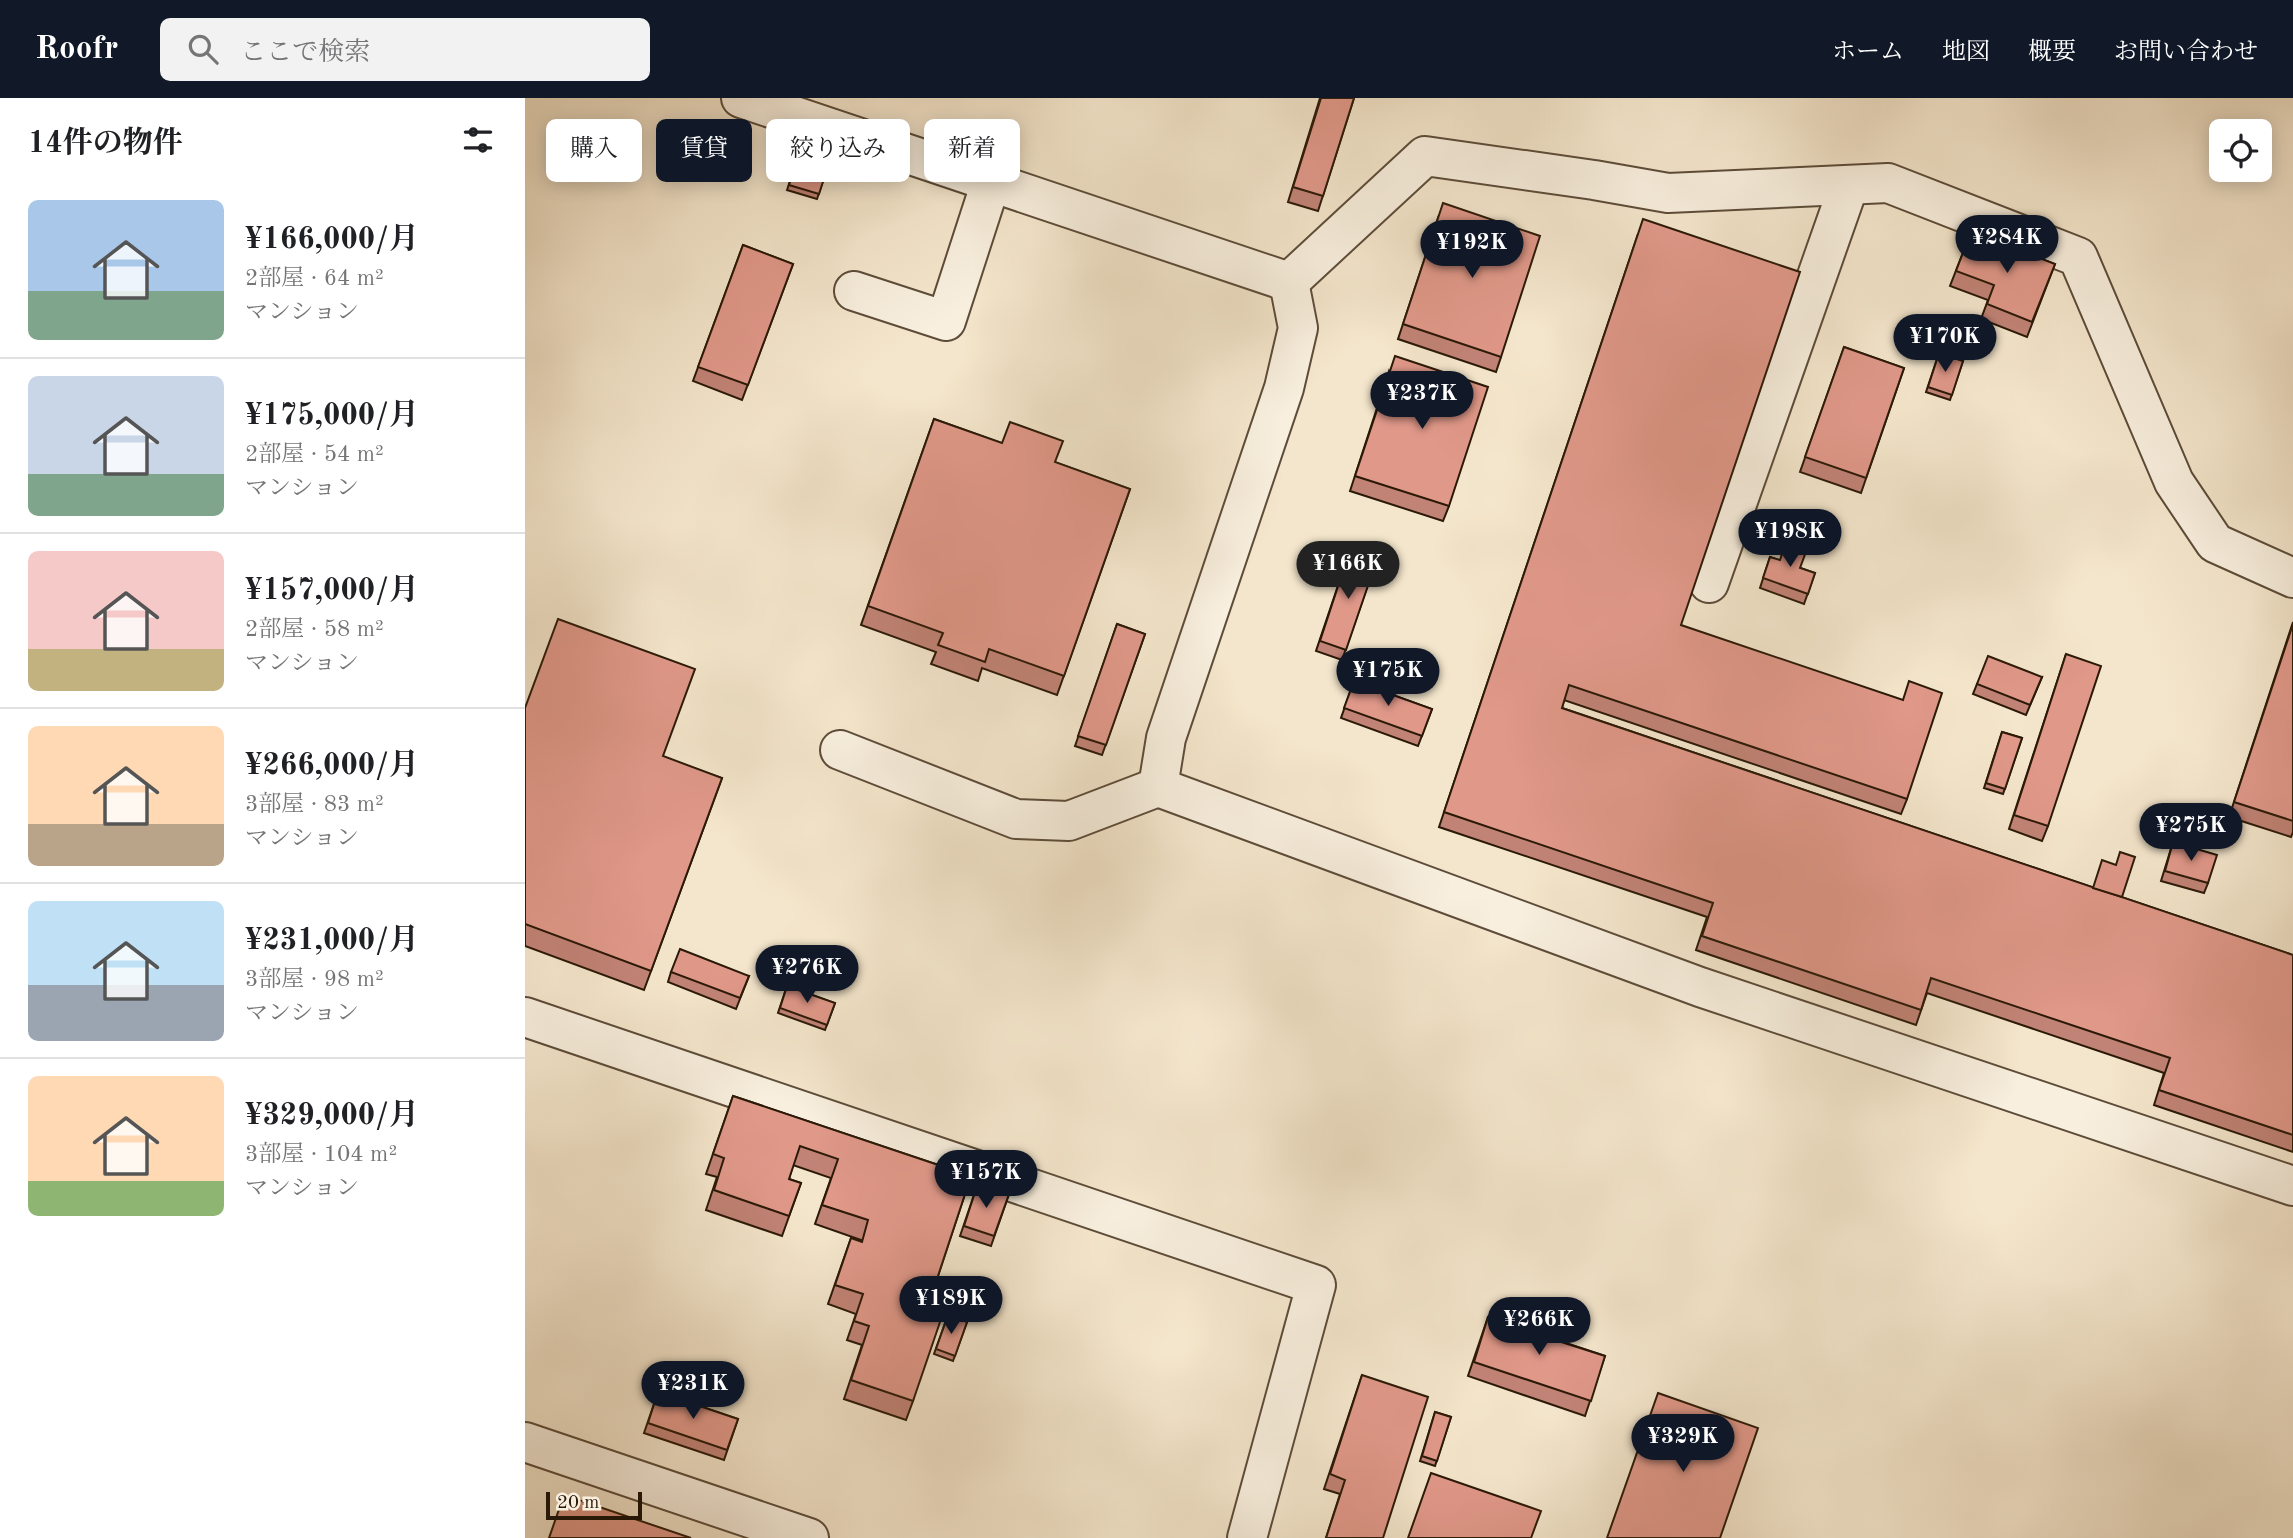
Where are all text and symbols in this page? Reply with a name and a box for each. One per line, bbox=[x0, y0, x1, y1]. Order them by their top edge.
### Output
search box bbox=[160, 18, 650, 81]
icon: search bbox=[184, 30, 222, 68]
text: Roofr bbox=[35, 33, 118, 66]
text: ここで検索 bbox=[240, 40, 370, 66]
text: ホーム bbox=[1832, 41, 1904, 65]
text: 地図 bbox=[1942, 41, 1990, 65]
text: 概要 bbox=[2028, 41, 2076, 65]
text: お問い合わせ bbox=[2114, 41, 2258, 65]
chip: 購入 bbox=[546, 119, 642, 182]
chip: 賃貸 bbox=[656, 119, 752, 182]
chip: 絞り込み bbox=[766, 119, 910, 182]
chip: 新着 bbox=[924, 119, 1020, 182]
map controls bbox=[2209, 119, 2272, 182]
button: locate bbox=[2209, 119, 2272, 182]
icon: filters bbox=[459, 121, 497, 159]
text: 14件の物件 bbox=[28, 129, 183, 159]
pin: ¥284K bbox=[1958, 216, 2056, 275]
pin: ¥192K bbox=[1423, 220, 1521, 280]
text: ¥166,000/月 bbox=[245, 225, 419, 255]
text: ¥284K bbox=[1971, 226, 2043, 249]
icon: home bbox=[84, 228, 168, 312]
text: ¥192K bbox=[1436, 231, 1508, 254]
text: 2部屋 · 64 m² bbox=[245, 267, 384, 290]
text: マンション bbox=[245, 301, 359, 324]
pin: ¥170K bbox=[1896, 314, 1994, 374]
text: ¥170K bbox=[1909, 325, 1981, 348]
pin: ¥237K bbox=[1373, 372, 1471, 431]
text: ¥237K bbox=[1386, 382, 1458, 405]
text: ¥175,000/月 bbox=[245, 401, 419, 431]
icon: home bbox=[84, 404, 168, 488]
text: 2部屋 · 54 m² bbox=[245, 443, 384, 466]
text: マンション bbox=[245, 477, 359, 500]
pin: ¥198K bbox=[1741, 510, 1839, 569]
text: ¥198K bbox=[1754, 520, 1826, 543]
pin: ¥166K bbox=[1299, 542, 1397, 601]
text: ¥166K bbox=[1312, 552, 1384, 575]
text: ¥157,000/月 bbox=[245, 576, 419, 606]
icon: home bbox=[84, 579, 168, 663]
text: 2部屋 · 58 m² bbox=[245, 618, 384, 641]
pin: ¥175K bbox=[1339, 648, 1437, 708]
text: マンション bbox=[245, 652, 359, 675]
text: ¥175K bbox=[1352, 659, 1424, 682]
text: ¥266,000/月 bbox=[245, 751, 419, 781]
icon: home bbox=[84, 754, 168, 838]
text: 3部屋 · 83 m² bbox=[245, 793, 384, 816]
pin: ¥275K bbox=[2142, 804, 2240, 863]
text: ¥275K bbox=[2155, 814, 2227, 837]
text: マンション bbox=[245, 827, 359, 850]
text: ¥231,000/月 bbox=[245, 926, 419, 956]
icon: home bbox=[84, 929, 168, 1013]
pin: ¥276K bbox=[758, 946, 856, 1005]
text: ¥276K bbox=[771, 956, 843, 979]
text: 3部屋 · 98 m² bbox=[245, 968, 384, 991]
text: マンション bbox=[245, 1002, 359, 1025]
text: ¥329,000/月 bbox=[245, 1101, 419, 1131]
icon: home bbox=[84, 1104, 168, 1188]
text: 3部屋 · 104 m² bbox=[245, 1143, 397, 1166]
pin: ¥157K bbox=[937, 1150, 1035, 1210]
text: ¥157K bbox=[950, 1161, 1022, 1184]
text: マンション bbox=[245, 1177, 359, 1200]
pin: ¥189K bbox=[902, 1276, 1000, 1336]
text: ¥189K bbox=[915, 1287, 987, 1310]
pin: ¥266K bbox=[1490, 1298, 1588, 1357]
text: ¥266K bbox=[1503, 1308, 1575, 1331]
pin: ¥231K bbox=[644, 1362, 742, 1421]
text: ¥231K bbox=[657, 1372, 729, 1395]
pin: ¥329K bbox=[1634, 1414, 1732, 1474]
text: ¥329K bbox=[1647, 1425, 1719, 1448]
scale bar bbox=[546, 1489, 642, 1521]
text: 20 m bbox=[557, 1494, 599, 1513]

